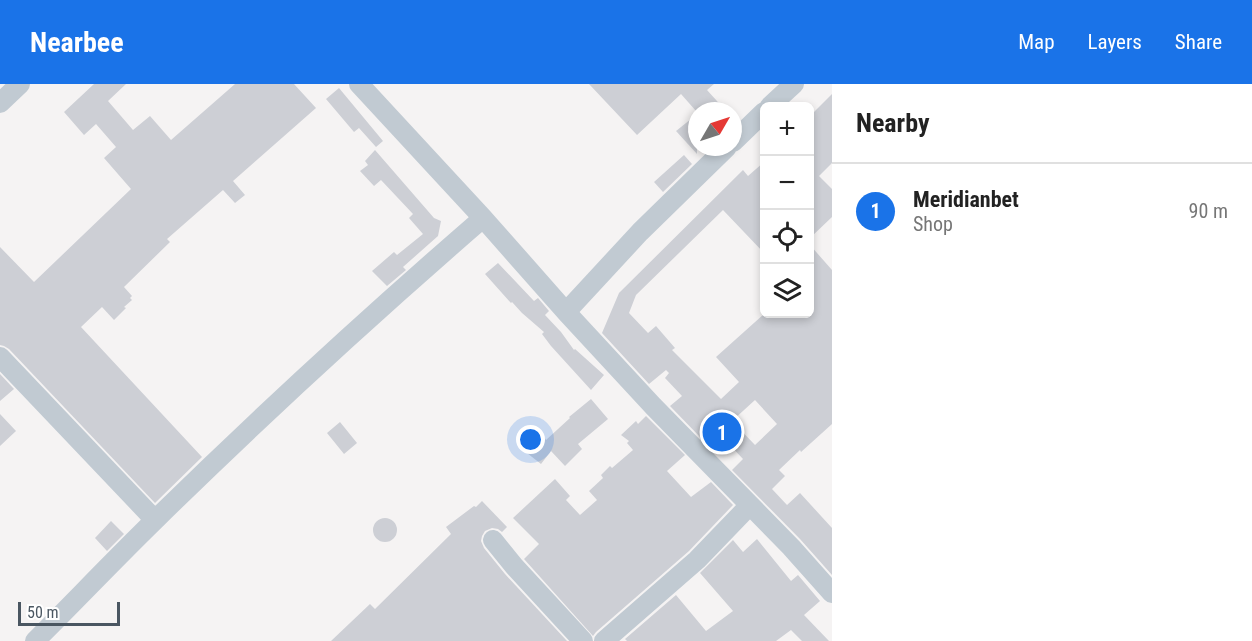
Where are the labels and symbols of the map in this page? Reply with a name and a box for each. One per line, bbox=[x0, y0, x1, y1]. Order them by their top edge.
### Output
north arrow bbox=[688, 102, 742, 156]
pin: 1 bbox=[702, 410, 742, 454]
your location bbox=[516, 425, 545, 454]
scale bar bbox=[18, 599, 120, 626]

